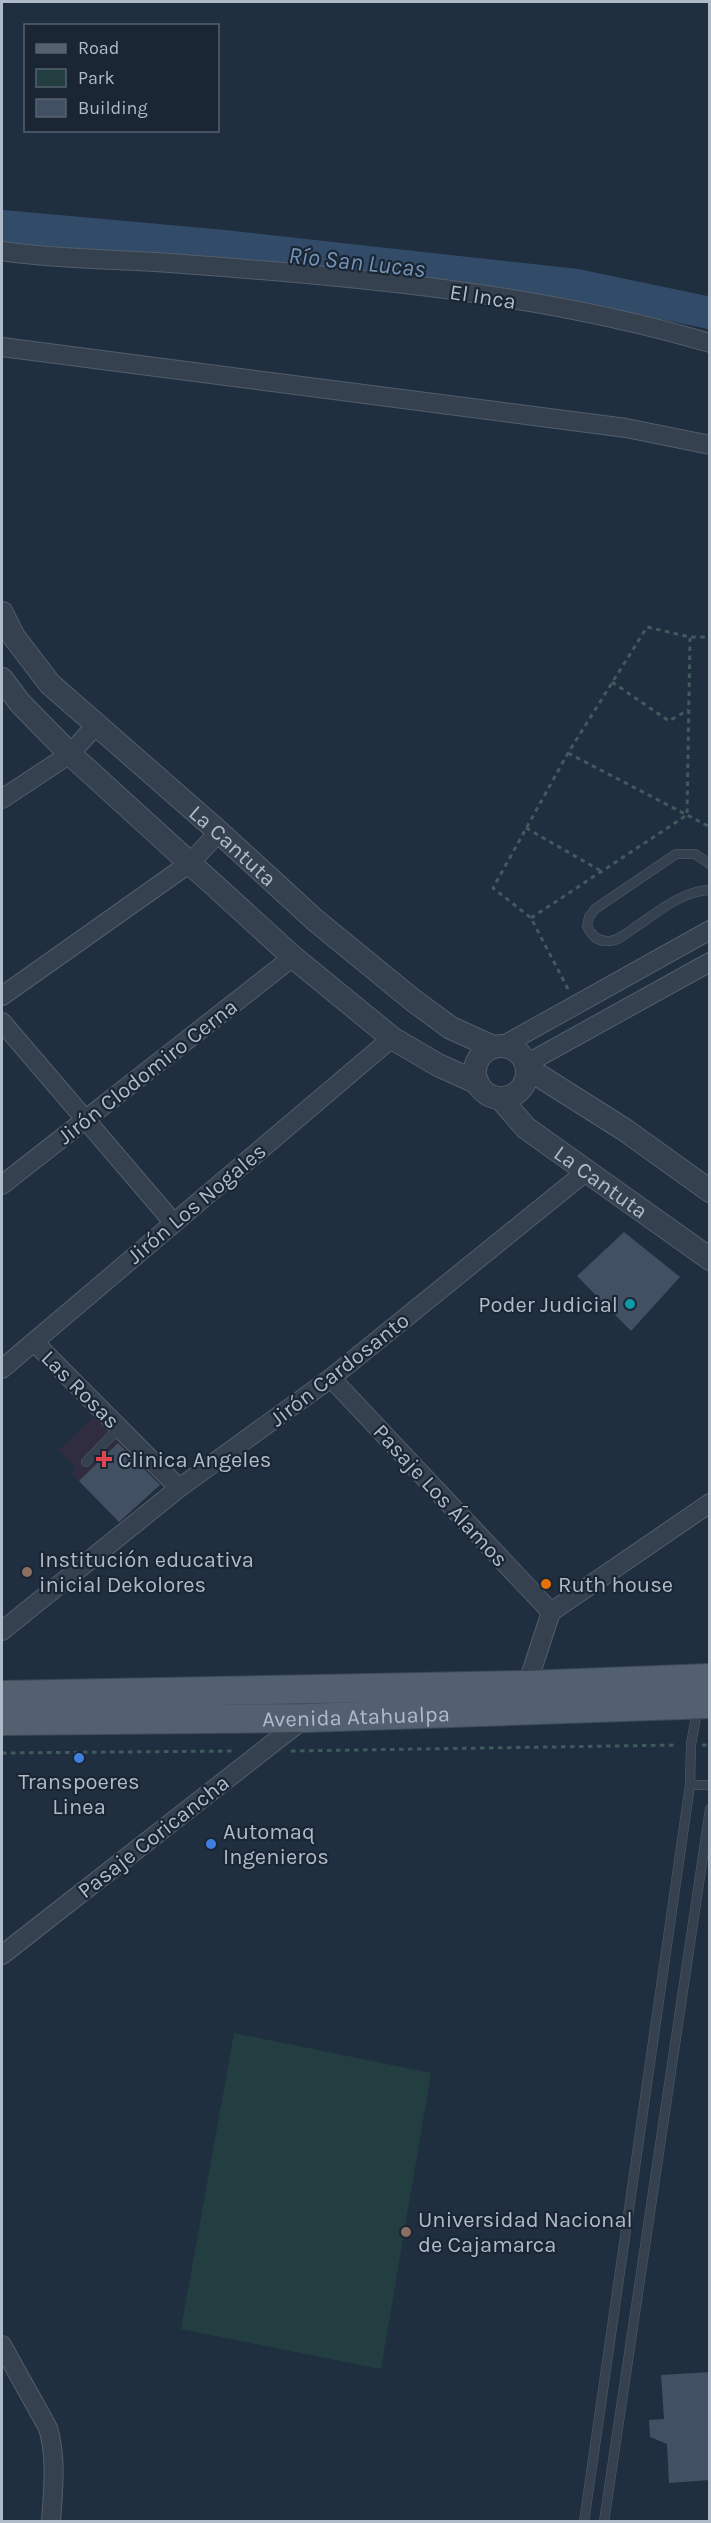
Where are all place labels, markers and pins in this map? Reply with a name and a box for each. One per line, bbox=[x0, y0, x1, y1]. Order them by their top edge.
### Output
place label: Poder Judicial bbox=[478, 1292, 618, 1318]
marker: Poder Judicial bbox=[623, 1297, 637, 1311]
place label: Clinica Angeles bbox=[118, 1447, 271, 1473]
marker: Clinica Angeles bbox=[95, 1450, 113, 1468]
place label: Institución educativa inicial Dekolores bbox=[39, 1547, 254, 1598]
marker: Institución educativa inicial Dekolores bbox=[20, 1565, 34, 1579]
place label: Ruth house bbox=[558, 1572, 673, 1598]
marker: Ruth house bbox=[539, 1577, 553, 1591]
marker: Transpoeres Linea bbox=[72, 1751, 86, 1765]
place label: Transpoeres Linea bbox=[18, 1769, 140, 1820]
place label: Automaq Ingenieros bbox=[223, 1819, 329, 1870]
marker: Automaq Ingenieros bbox=[204, 1837, 218, 1851]
place label: Universidad Nacional de Cajamarca bbox=[418, 2207, 633, 2258]
marker: Universidad Nacional de Cajamarca bbox=[399, 2225, 413, 2239]

